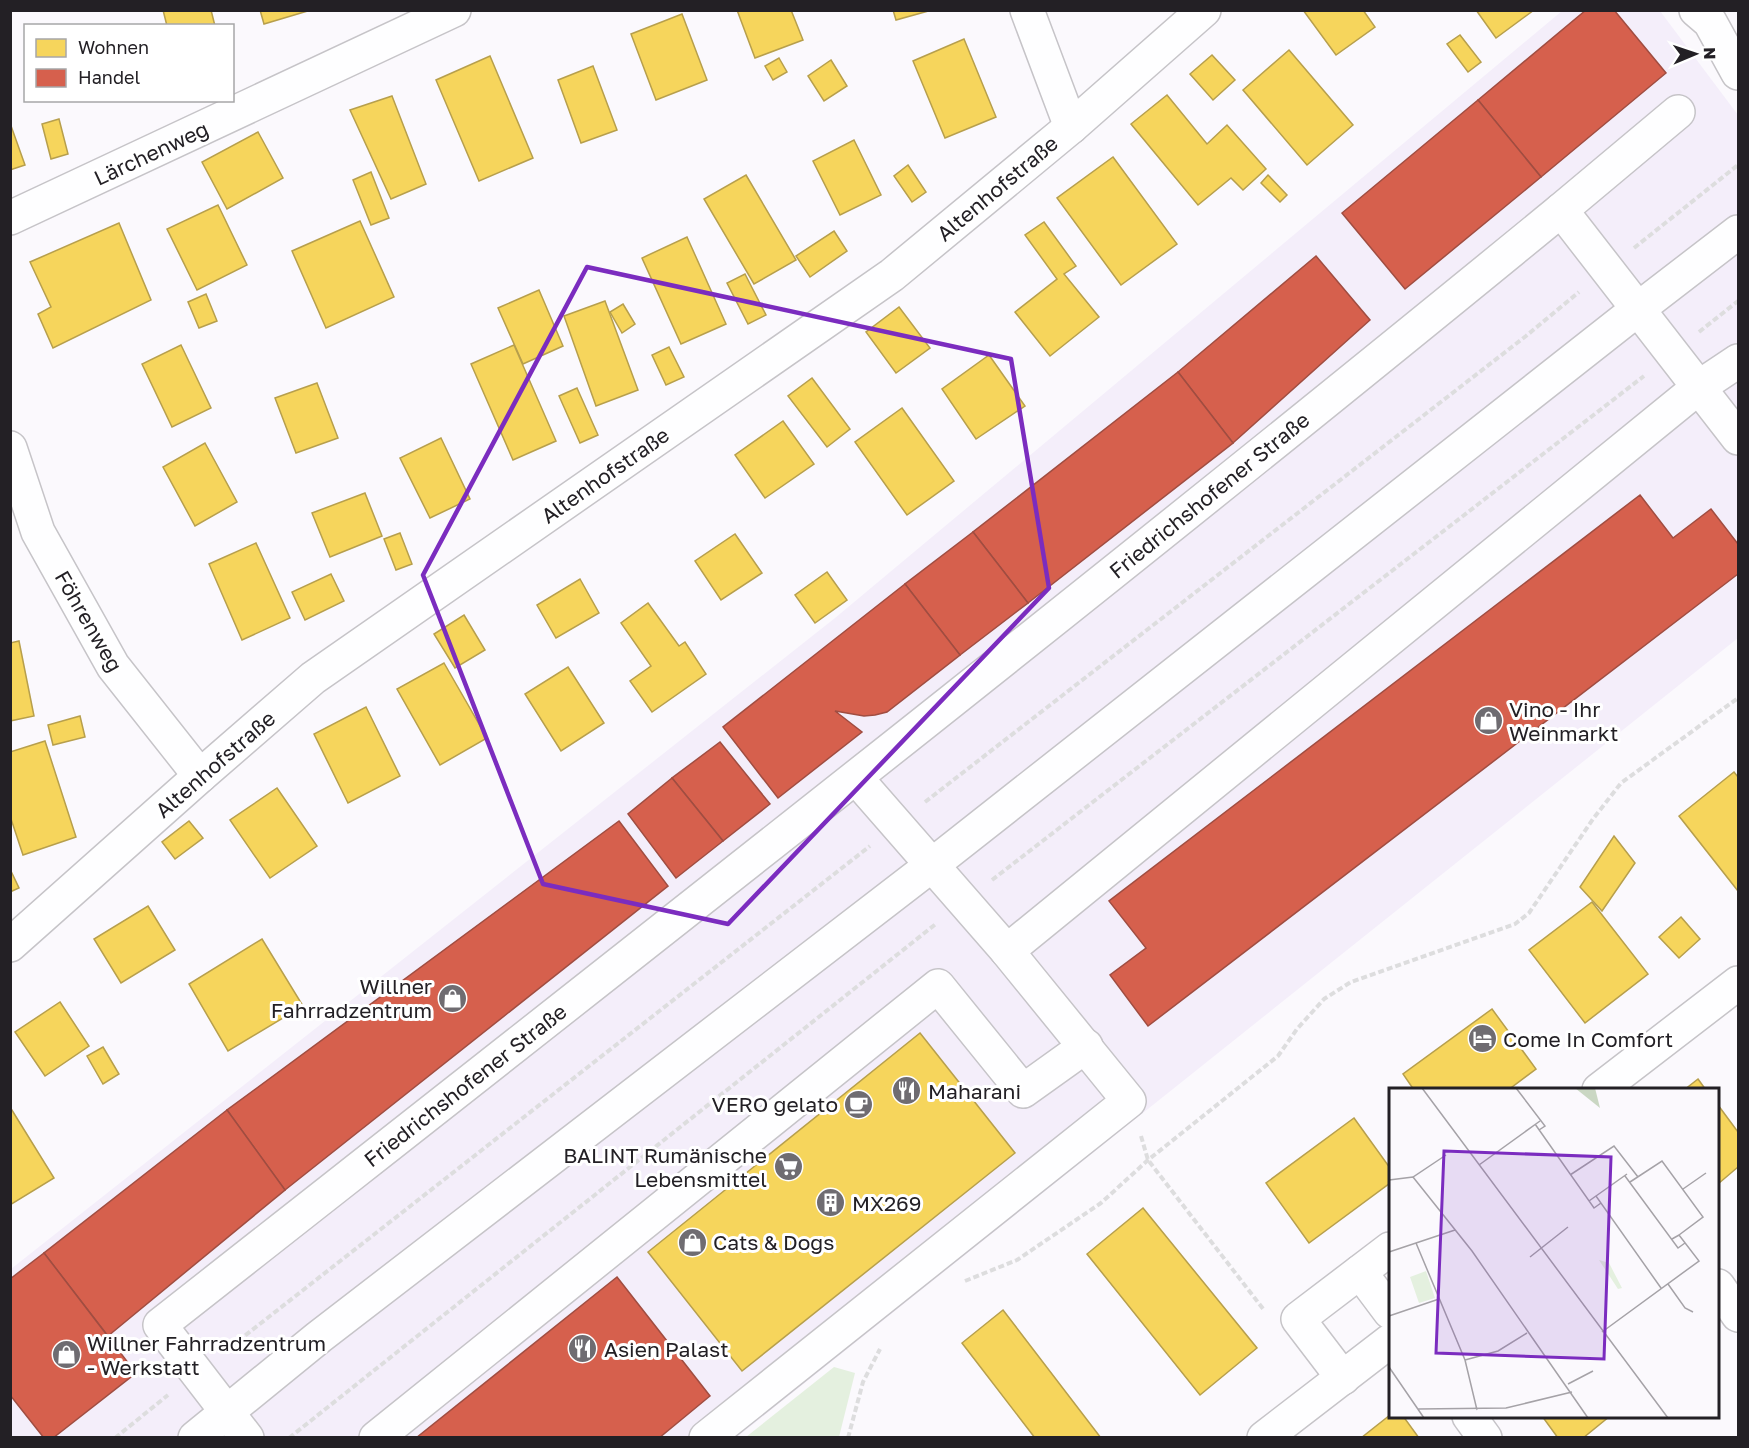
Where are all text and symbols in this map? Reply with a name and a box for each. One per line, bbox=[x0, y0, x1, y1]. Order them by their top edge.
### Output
legend bbox=[24, 24, 234, 102]
north arrow bbox=[1665, 24, 1725, 84]
text: Wohnen bbox=[78, 36, 149, 58]
text: N bbox=[1700, 47, 1720, 60]
text: Handel bbox=[78, 66, 140, 88]
street label: Lärchenweg bbox=[90, 115, 212, 191]
street label: Altenhofstraße bbox=[931, 130, 1063, 246]
street label: Friedrichshofener Straße bbox=[1104, 406, 1314, 584]
street label: Altenhofstraße bbox=[536, 421, 674, 529]
street label: Föhrenweg bbox=[50, 566, 128, 676]
place label: Vino - Ihr Weinmarkt bbox=[1509, 696, 1618, 746]
street label: Altenhofstraße bbox=[150, 705, 280, 823]
shop icon: Vino - Ihr Weinmarkt bbox=[1472, 705, 1504, 737]
place label: Willner Fahrradzentrum bbox=[271, 973, 432, 1023]
shop icon: Willner Fahrradzentrum bbox=[437, 982, 469, 1014]
street label: Friedrichshofener Straße bbox=[359, 998, 571, 1172]
hotel icon: Come In Comfort bbox=[1466, 1023, 1498, 1055]
place label: Come In Comfort bbox=[1503, 1026, 1673, 1052]
restaurant icon: Maharani bbox=[891, 1075, 923, 1107]
place label: Maharani bbox=[928, 1078, 1021, 1104]
cafe icon: VERO gelato bbox=[843, 1088, 875, 1120]
inset map bbox=[1389, 1088, 1719, 1418]
place label: VERO gelato bbox=[712, 1091, 838, 1117]
place label: BALINT Rumänische Lebensmittel bbox=[563, 1142, 767, 1192]
supermarket icon: BALINT Rumänische Lebensmittel bbox=[772, 1151, 804, 1183]
building icon: MX269 bbox=[815, 1187, 847, 1219]
place label: MX269 bbox=[852, 1190, 922, 1216]
shop icon: Cats & Dogs bbox=[676, 1226, 708, 1258]
place label: Cats & Dogs bbox=[713, 1229, 834, 1255]
place label: Willner Fahrradzentrum - Werkstatt bbox=[87, 1330, 326, 1380]
restaurant icon: Asien Palast bbox=[567, 1333, 599, 1365]
place label: Asien Palast bbox=[604, 1336, 729, 1362]
shop icon: Willner Fahrradzentrum - Werkstatt bbox=[50, 1339, 82, 1371]

